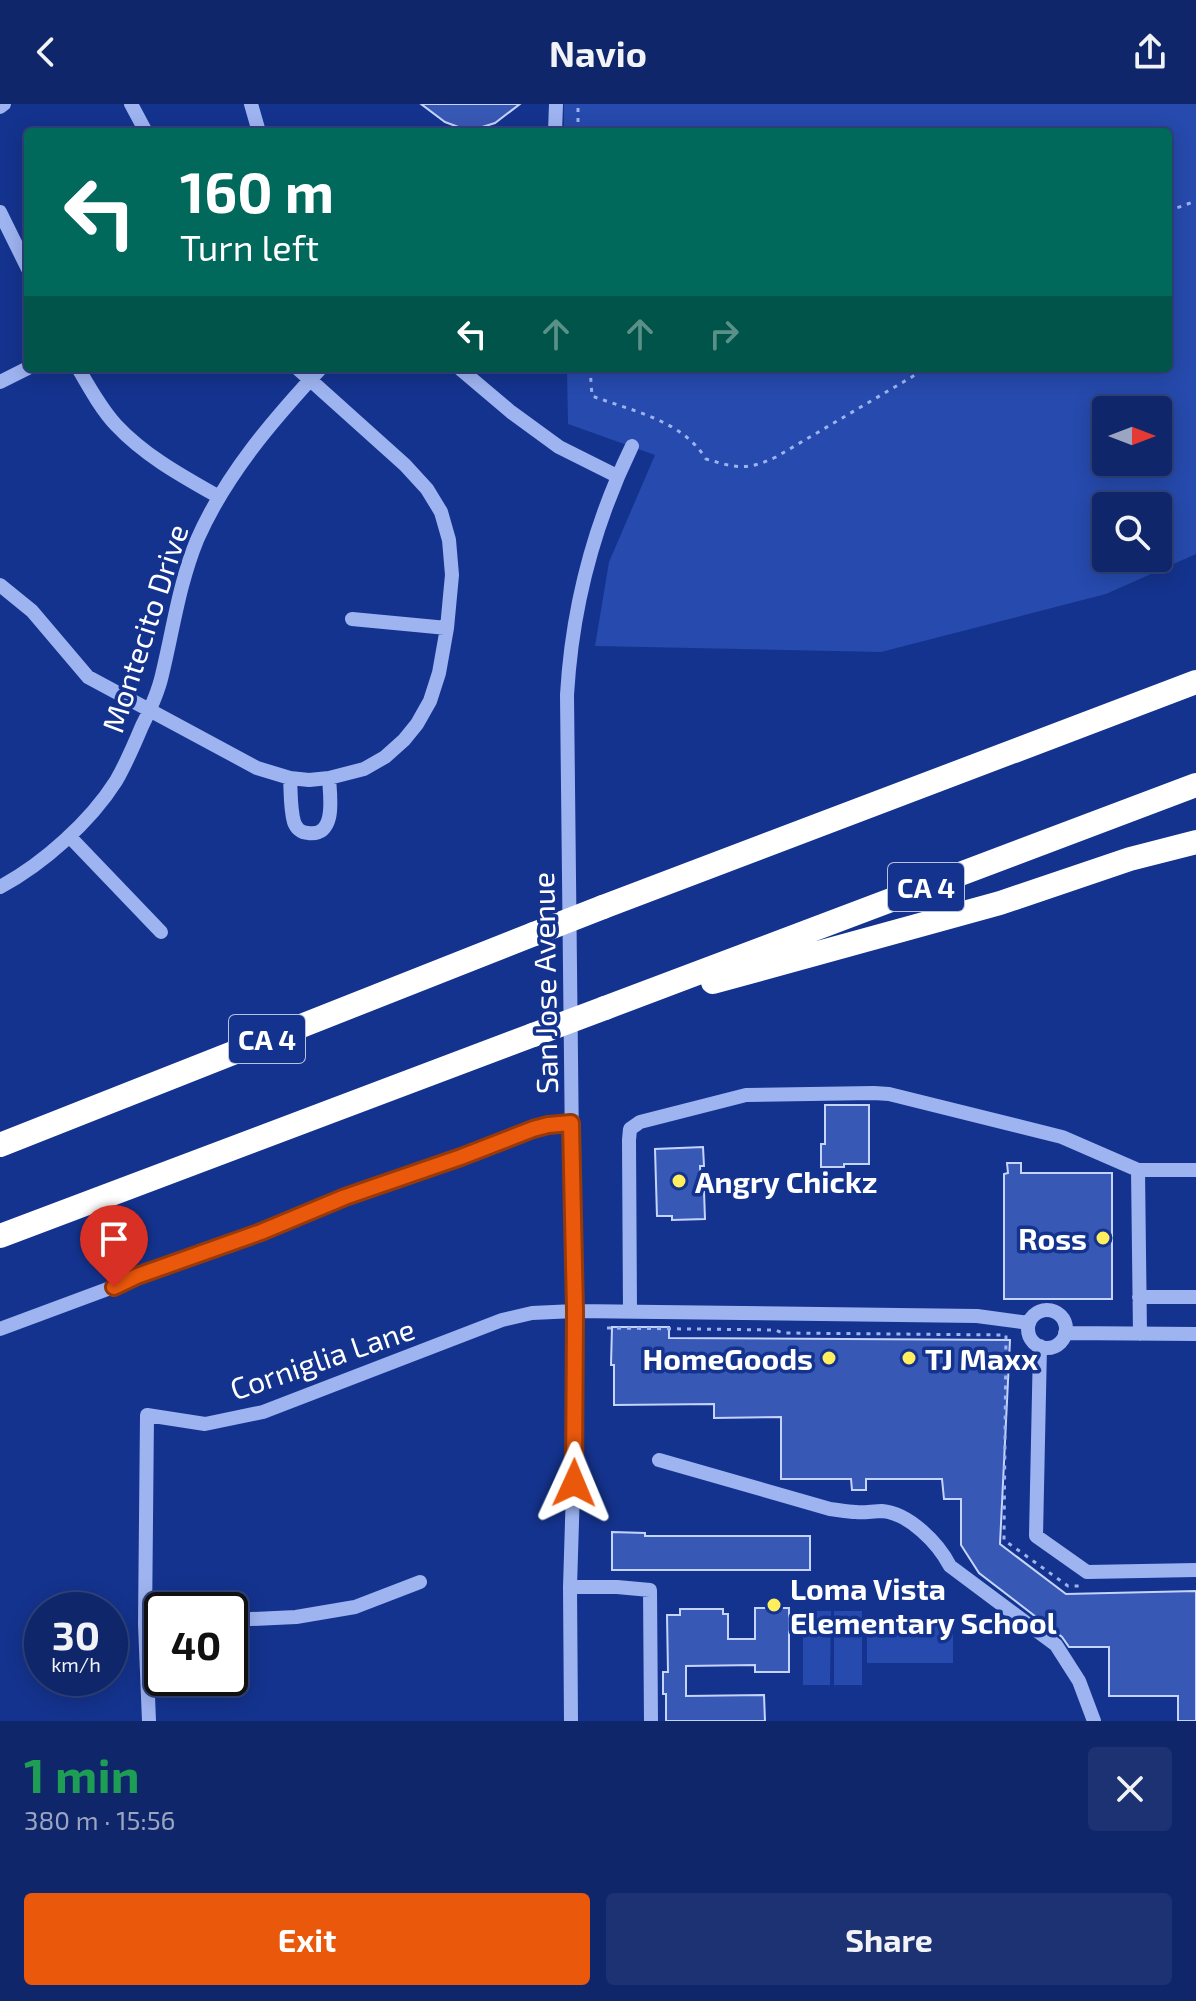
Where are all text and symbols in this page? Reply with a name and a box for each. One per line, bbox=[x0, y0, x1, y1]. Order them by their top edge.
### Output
icon: back bbox=[24, 30, 68, 74]
icon: share bbox=[1128, 30, 1172, 74]
text: Navio bbox=[549, 31, 647, 74]
text: 160 m bbox=[180, 157, 334, 224]
icon: left bbox=[48, 160, 152, 264]
text: Turn left bbox=[180, 225, 319, 268]
icon: left bbox=[450, 312, 494, 356]
icon: ahead bbox=[534, 312, 578, 356]
icon: ahead bbox=[618, 312, 662, 356]
icon: right bbox=[702, 312, 746, 356]
north arrow bbox=[1092, 396, 1172, 476]
map controls bbox=[1092, 396, 1172, 572]
button: search bbox=[1092, 492, 1172, 572]
street label: Montecito Drive bbox=[93, 519, 195, 737]
road number: CA 4 bbox=[888, 863, 964, 911]
street label: San Jose Avenue bbox=[524, 872, 564, 1094]
road number: CA 4 bbox=[229, 1015, 305, 1063]
place label: Angry Chickz bbox=[695, 1163, 877, 1200]
marker: Angry Chickz bbox=[670, 1172, 688, 1190]
pin bbox=[80, 1205, 148, 1287]
icon: arrive bbox=[92, 1217, 136, 1261]
place label: Ross bbox=[1018, 1220, 1087, 1256]
marker: Ross bbox=[1094, 1229, 1112, 1247]
street label: Corniglia Lane bbox=[225, 1310, 419, 1406]
place label: HomeGoods bbox=[643, 1340, 813, 1376]
place label: TJ Maxx bbox=[925, 1340, 1038, 1376]
marker: HomeGoods bbox=[820, 1349, 838, 1367]
marker: TJ Maxx bbox=[900, 1349, 918, 1367]
position arrow bbox=[532, 1441, 616, 1525]
place label: Loma Vista Elementary School bbox=[790, 1570, 1057, 1641]
speed limit sign: 40 bbox=[144, 1592, 248, 1696]
marker: Loma Vista Elementary School bbox=[765, 1596, 783, 1614]
text: 30 bbox=[52, 1610, 100, 1658]
text: km/h bbox=[51, 1652, 101, 1676]
text: 1 min bbox=[24, 1745, 140, 1803]
button: close bbox=[1088, 1747, 1172, 1831]
text: 380 m · 15:56 bbox=[24, 1804, 175, 1835]
button: Exit bbox=[24, 1893, 590, 1985]
button: Share bbox=[606, 1893, 1172, 1985]

